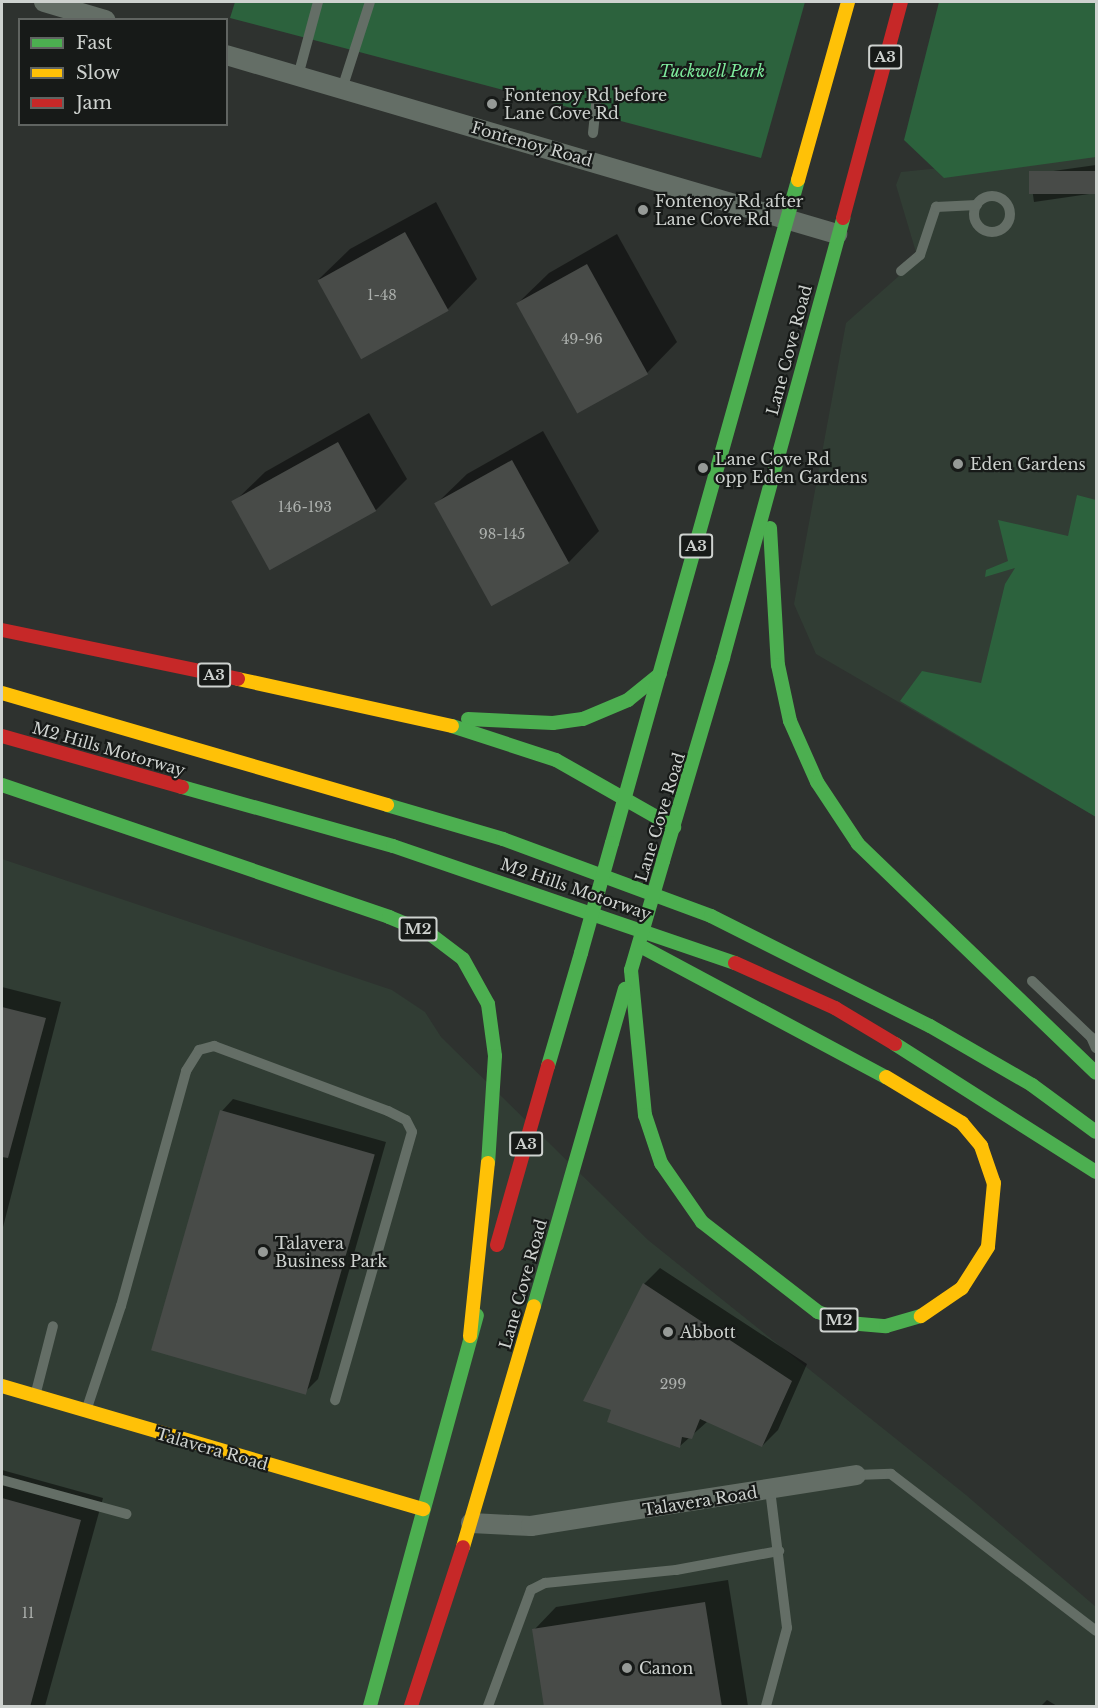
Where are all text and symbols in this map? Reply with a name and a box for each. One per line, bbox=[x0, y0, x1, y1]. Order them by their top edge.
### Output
legend bbox=[18, 18, 228, 126]
text: Fast bbox=[76, 32, 112, 54]
road number: A3 bbox=[867, 45, 903, 69]
park label: Tuckwell Park bbox=[659, 61, 765, 81]
text: Slow bbox=[76, 62, 120, 84]
place label: Fontenoy Rd before Lane Cove Rd bbox=[504, 85, 668, 123]
text: Jam bbox=[76, 92, 112, 114]
marker: Fontenoy Rd before Lane Cove Rd bbox=[485, 97, 499, 111]
street label: Fontenoy Road bbox=[469, 117, 595, 171]
place label: Fontenoy Rd after Lane Cove Rd bbox=[655, 191, 804, 229]
marker: Fontenoy Rd after Lane Cove Rd bbox=[636, 203, 650, 217]
street label: Lane Cove Road bbox=[762, 283, 816, 417]
house number: 1-48 bbox=[367, 287, 397, 303]
house number: 49-96 bbox=[561, 331, 603, 347]
place label: Lane Cove Rd opp Eden Gardens bbox=[715, 449, 867, 487]
place label: Eden Gardens bbox=[970, 454, 1086, 474]
marker: Eden Gardens bbox=[951, 457, 965, 471]
marker: Lane Cove Rd opp Eden Gardens bbox=[696, 461, 710, 475]
house number: 146-193 bbox=[278, 499, 332, 515]
house number: 98-145 bbox=[479, 526, 525, 542]
road number: A3 bbox=[678, 534, 714, 558]
road number: A3 bbox=[196, 663, 232, 687]
street label: M2 Hills Motorway bbox=[30, 718, 188, 780]
street label: Lane Cove Road bbox=[631, 750, 689, 884]
street label: M2 Hills Motorway bbox=[498, 854, 654, 924]
road number: M2 bbox=[398, 917, 438, 941]
road number: A3 bbox=[508, 1132, 544, 1156]
street label: Lane Cove Road bbox=[495, 1217, 551, 1351]
place label: Talavera Business Park bbox=[275, 1233, 387, 1271]
marker: Talavera Business Park bbox=[256, 1245, 270, 1259]
road number: M2 bbox=[820, 1308, 858, 1332]
place label: Abbott bbox=[680, 1322, 736, 1342]
marker: Abbott bbox=[661, 1325, 675, 1339]
house number: 299 bbox=[660, 1376, 686, 1392]
street label: Talavera Road bbox=[154, 1424, 270, 1474]
street label: Talavera Road bbox=[641, 1482, 759, 1520]
house number: 11 bbox=[22, 1605, 34, 1621]
place label: Canon bbox=[639, 1658, 693, 1678]
marker: Canon bbox=[620, 1661, 634, 1675]

